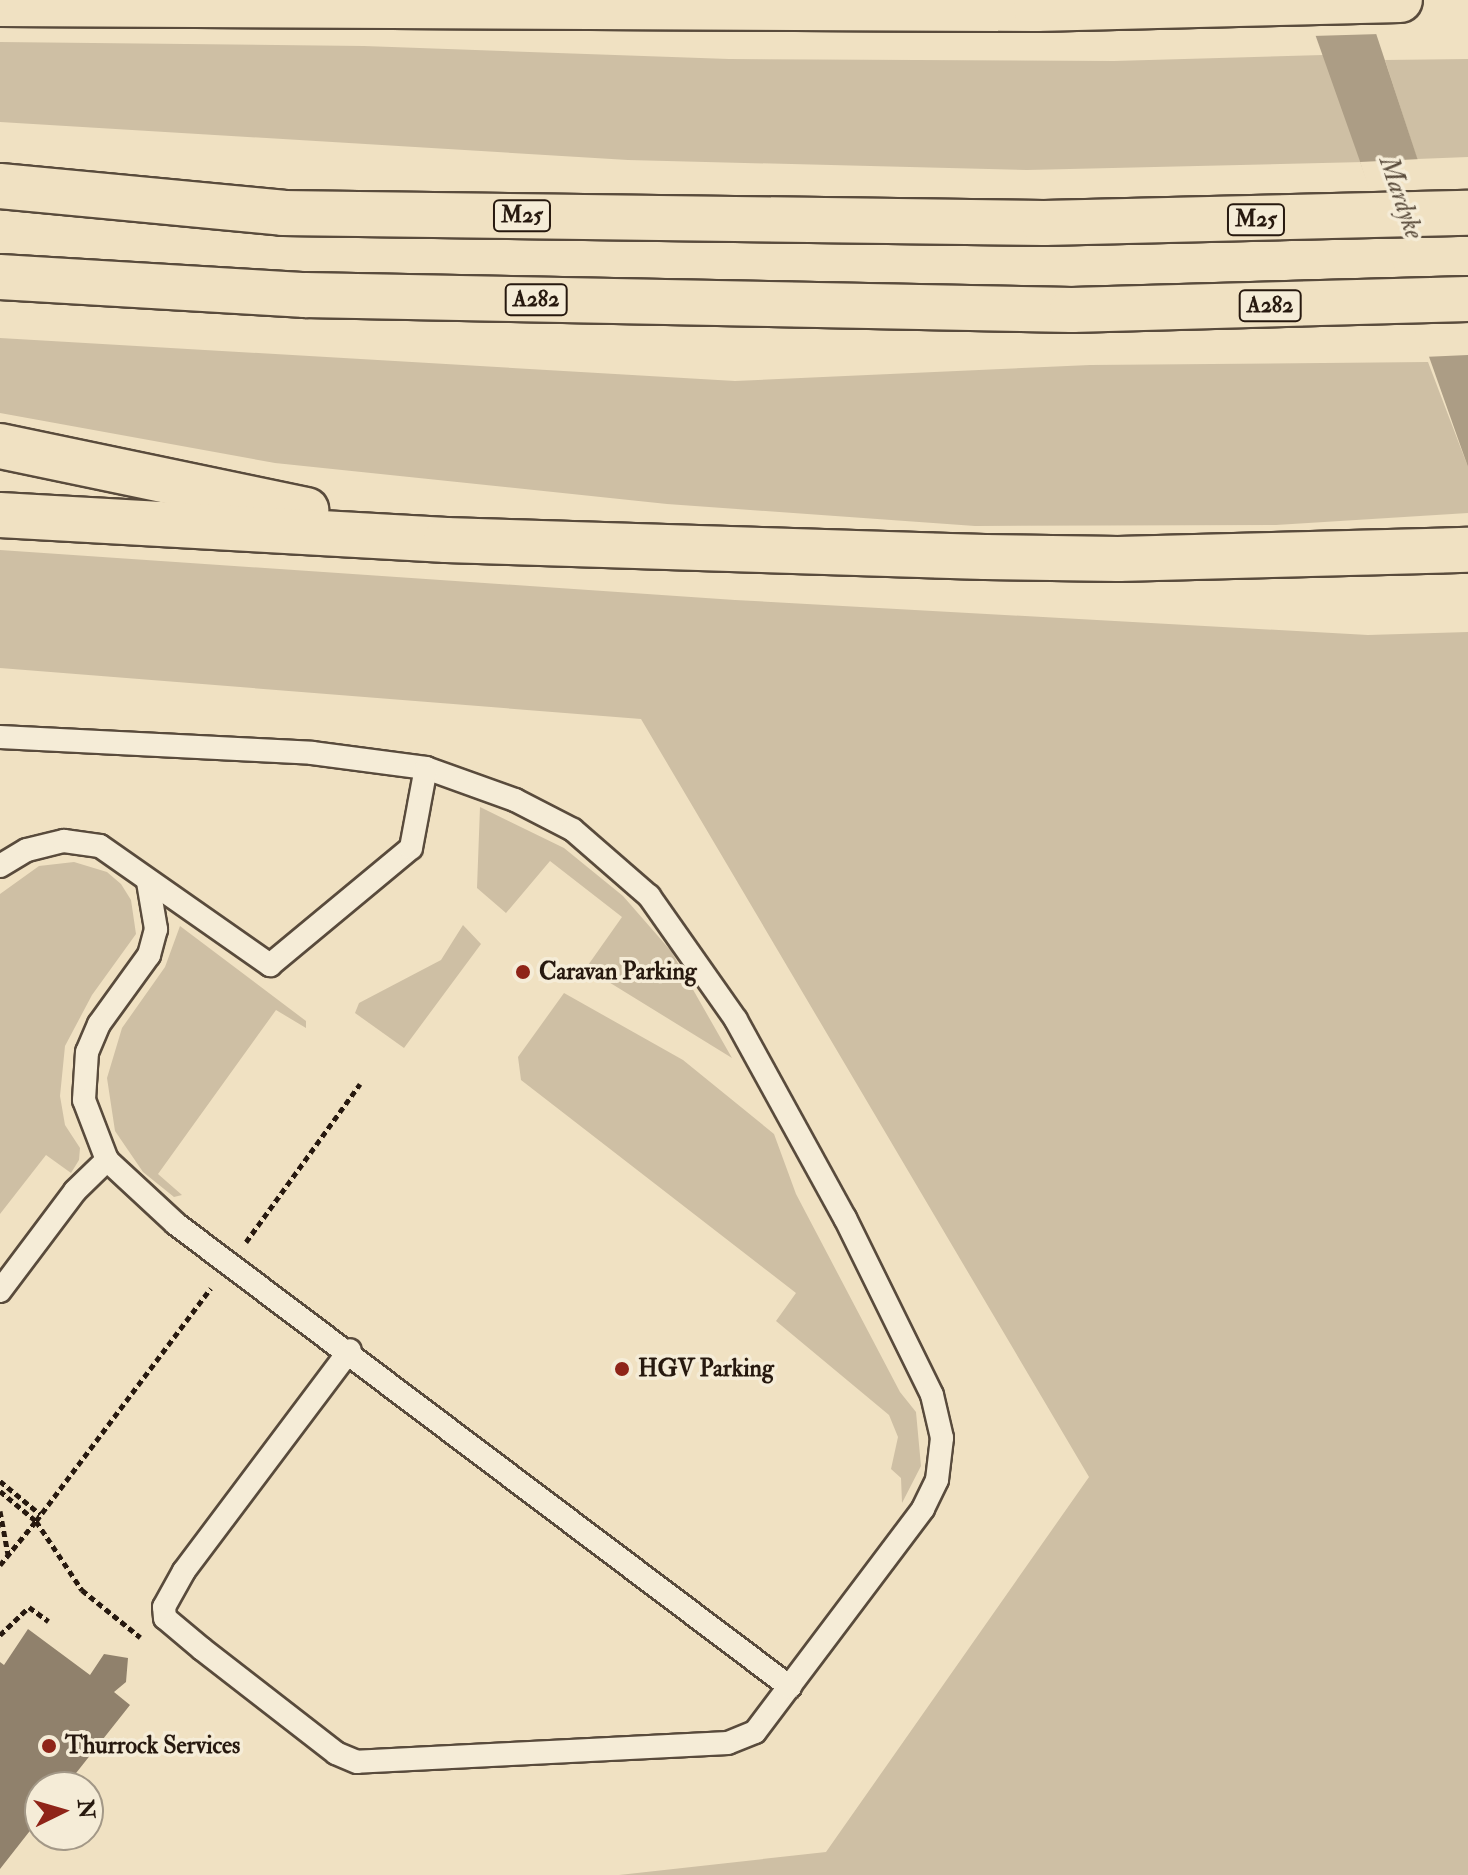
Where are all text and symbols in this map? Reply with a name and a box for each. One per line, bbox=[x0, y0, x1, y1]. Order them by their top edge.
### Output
water label: Mardyke bbox=[1371, 153, 1429, 243]
road number: M25 bbox=[492, 198, 552, 234]
road number: M25 bbox=[1226, 202, 1286, 238]
road number: A282 bbox=[504, 282, 568, 318]
road number: A282 bbox=[1238, 288, 1302, 324]
place label: Caravan Parking bbox=[539, 958, 697, 986]
marker: Caravan Parking bbox=[514, 963, 532, 981]
place label: HGV Parking bbox=[638, 1355, 774, 1383]
marker: HGV Parking bbox=[613, 1360, 631, 1378]
place label: Thurrock Services bbox=[65, 1732, 240, 1760]
marker: Thurrock Services bbox=[40, 1737, 58, 1755]
north arrow bbox=[24, 1771, 104, 1851]
text: N bbox=[71, 1798, 101, 1820]

